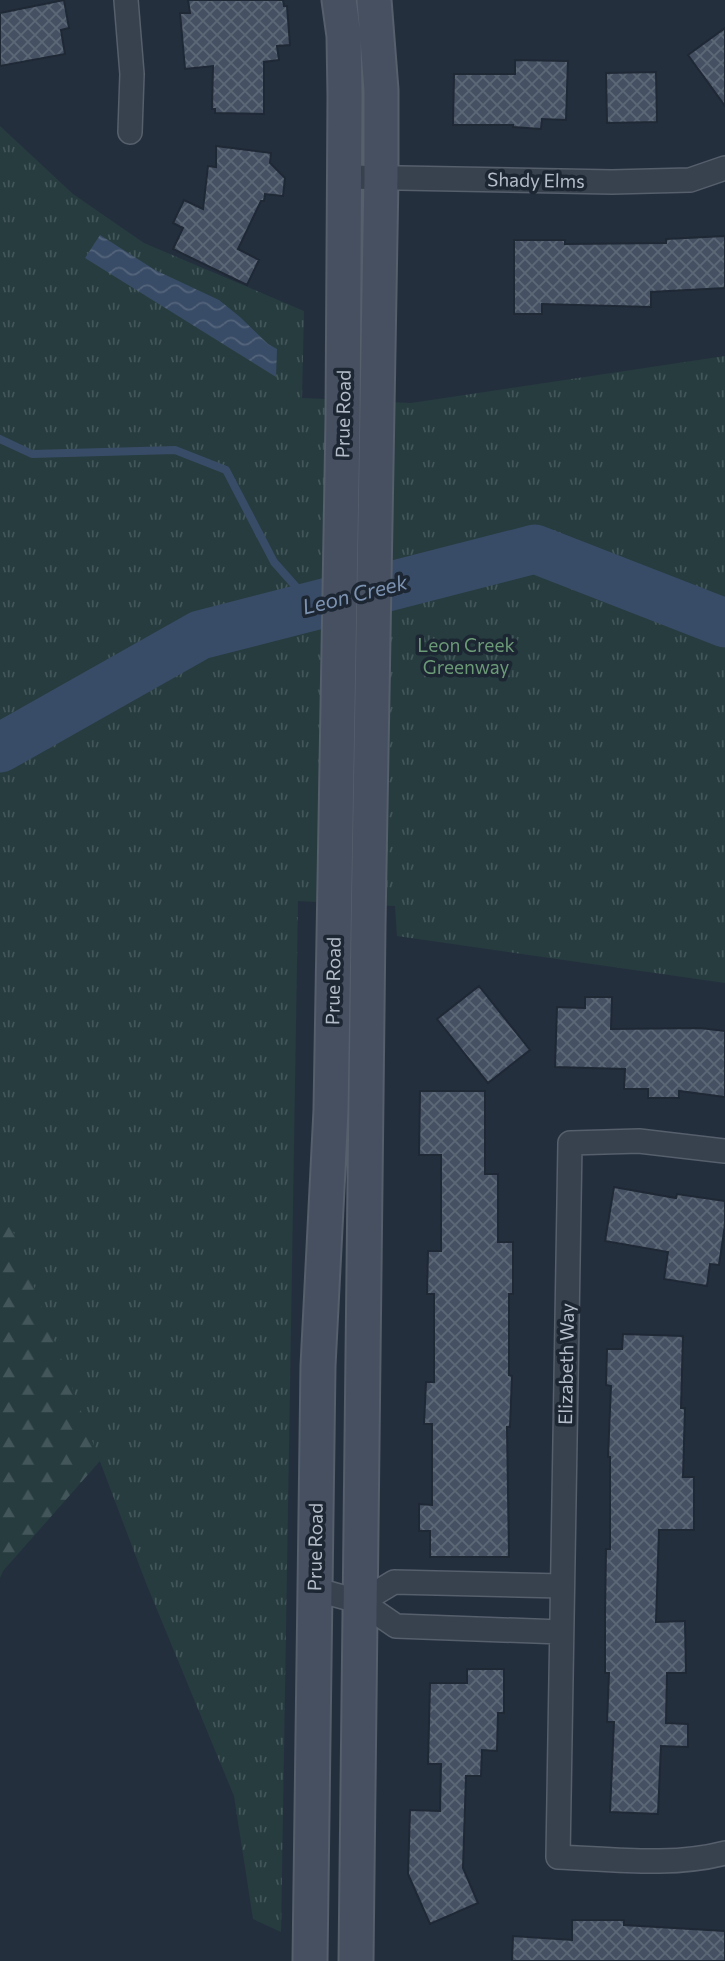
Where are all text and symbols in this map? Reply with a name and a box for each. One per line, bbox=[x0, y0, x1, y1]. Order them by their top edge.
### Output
street label: Shady Elms bbox=[487, 167, 585, 192]
street label: Prue Road bbox=[330, 370, 355, 458]
water label: Leon Creek bbox=[299, 568, 410, 619]
park label: Leon Creek Greenway bbox=[417, 633, 515, 678]
street label: Prue Road bbox=[320, 937, 345, 1025]
street label: Elizabeth Way bbox=[553, 1303, 578, 1425]
street label: Prue Road bbox=[302, 1503, 327, 1591]

